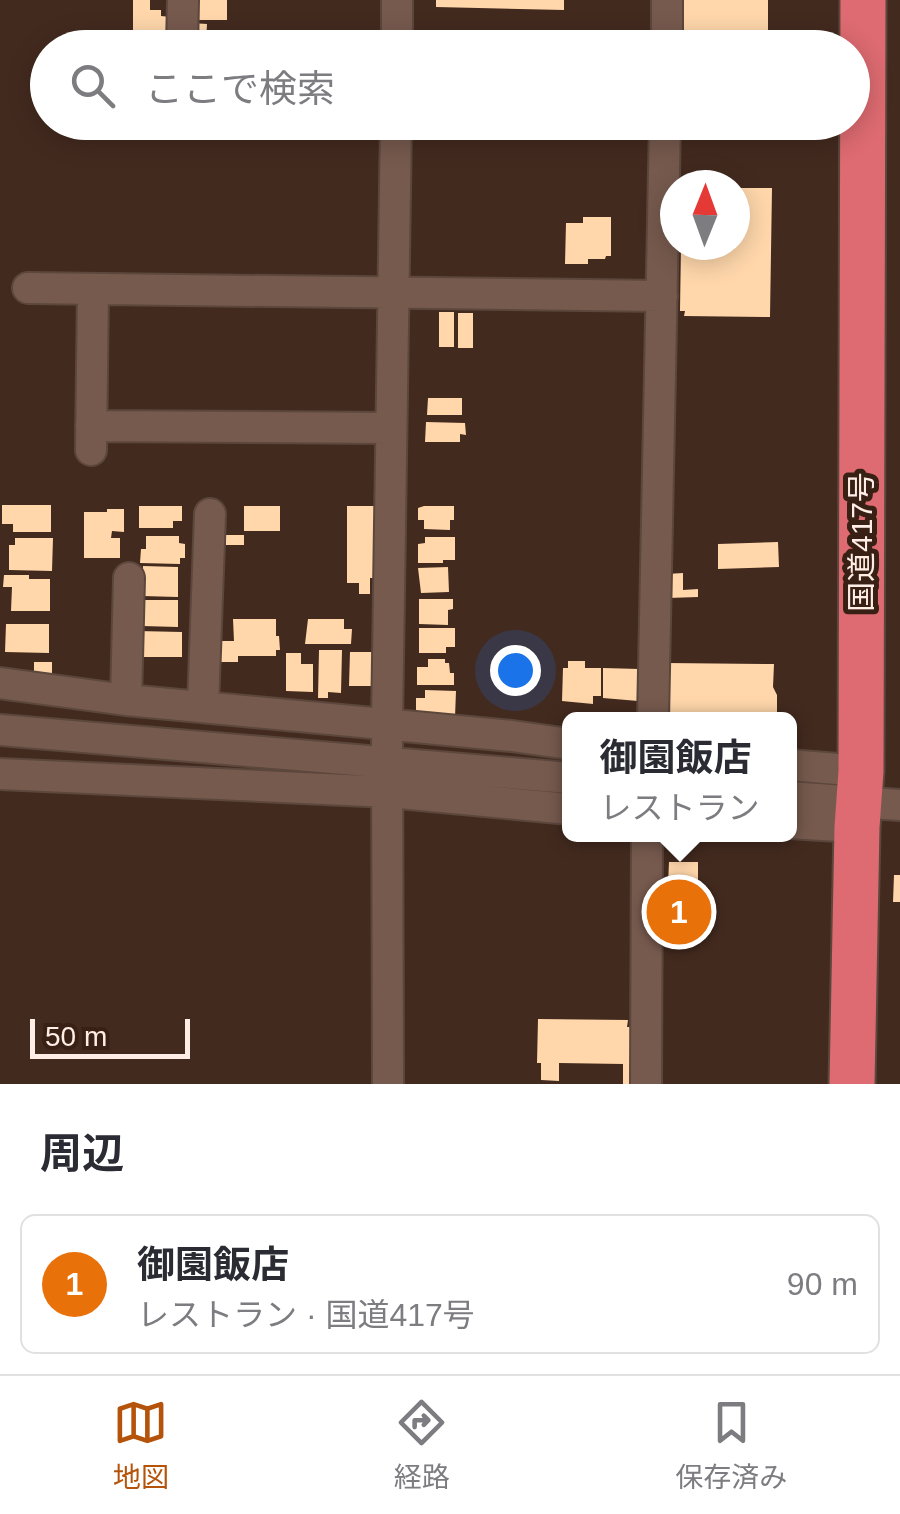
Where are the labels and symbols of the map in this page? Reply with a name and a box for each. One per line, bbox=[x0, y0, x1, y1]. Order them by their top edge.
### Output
north arrow bbox=[660, 170, 750, 260]
street label: 国道417号 bbox=[845, 472, 878, 612]
your location bbox=[490, 645, 541, 696]
pin: 1 bbox=[646, 874, 712, 950]
scale bar bbox=[30, 1014, 190, 1058]

